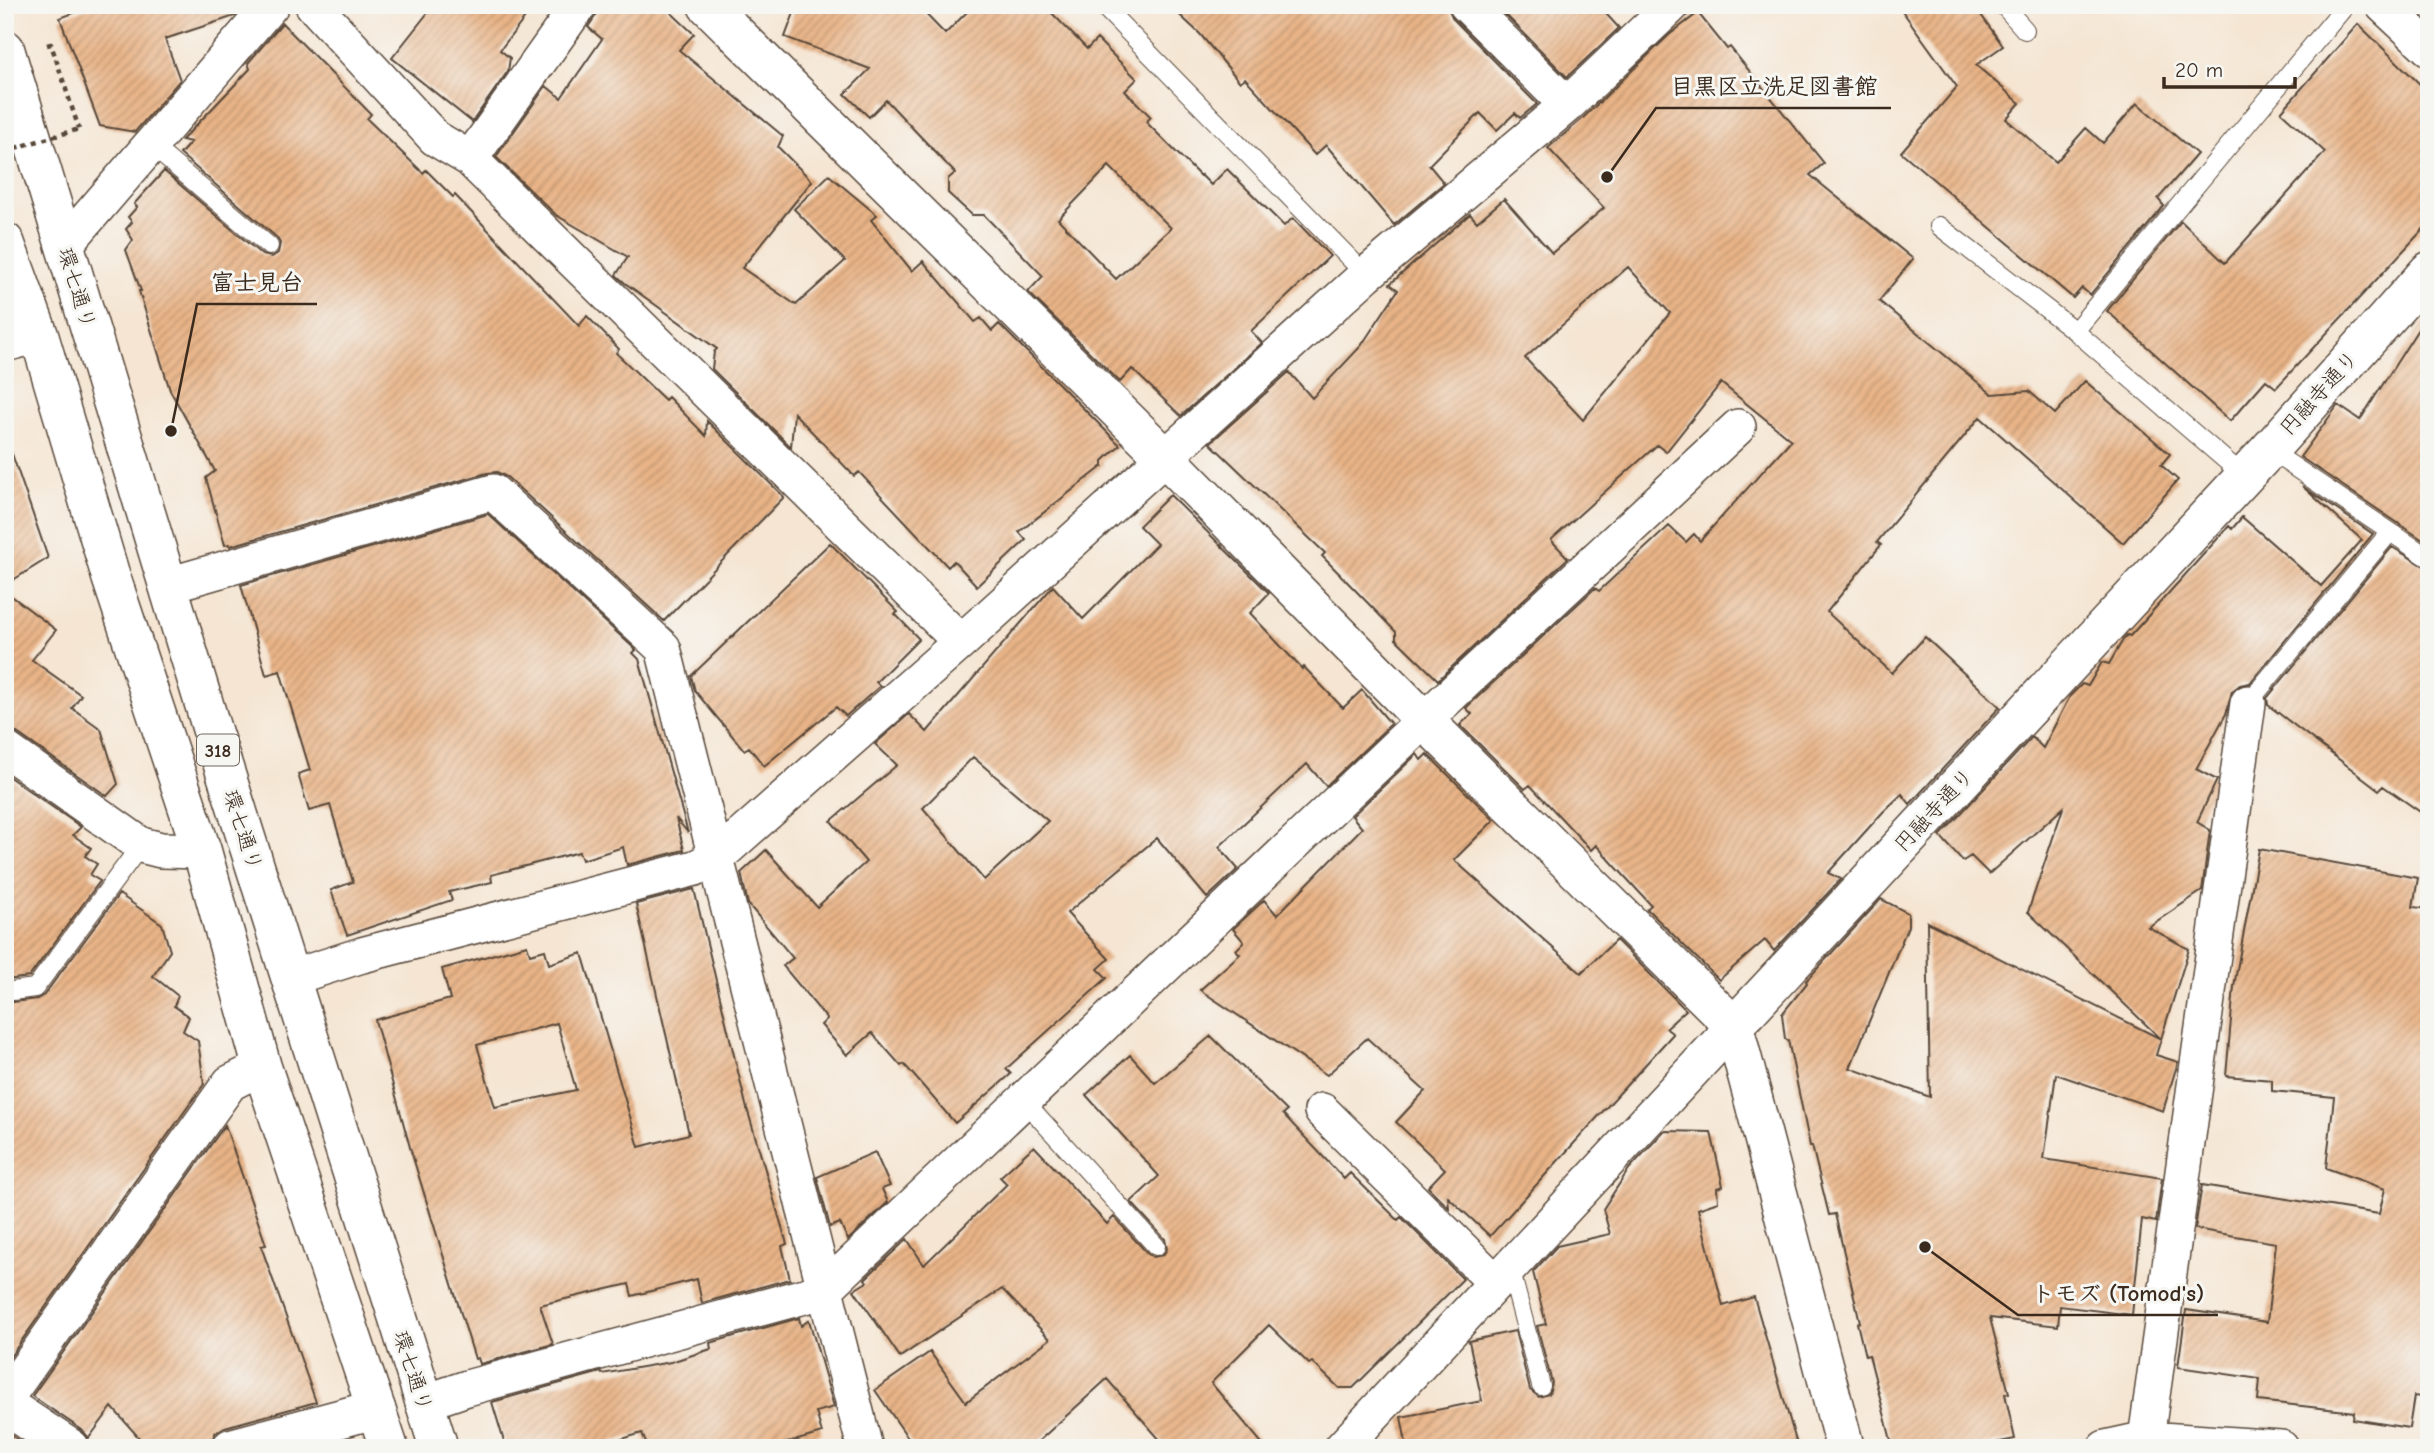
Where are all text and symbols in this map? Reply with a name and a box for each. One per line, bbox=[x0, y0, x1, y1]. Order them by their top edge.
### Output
scale bar bbox=[2164, 46, 2296, 90]
text: 20 m bbox=[2175, 58, 2223, 82]
callout: 目黒区立洗足図書館 bbox=[1656, 64, 1891, 108]
text: 目黒区立洗足図書館 bbox=[1671, 73, 1878, 100]
street label: 環七通り bbox=[53, 244, 101, 332]
callout: 富士見台 bbox=[197, 260, 317, 304]
text: 富士見台 bbox=[211, 269, 303, 296]
street label: 円融寺通り bbox=[2275, 346, 2363, 440]
road number: 318 bbox=[197, 734, 239, 765]
street label: 円融寺通り bbox=[1889, 763, 1979, 857]
street label: 環七通り bbox=[219, 786, 267, 874]
callout: トモズ (Tomod's) bbox=[2018, 1271, 2218, 1315]
text: トモズ (Tomod's) bbox=[2032, 1280, 2204, 1307]
street label: 環七通り bbox=[389, 1327, 437, 1415]

